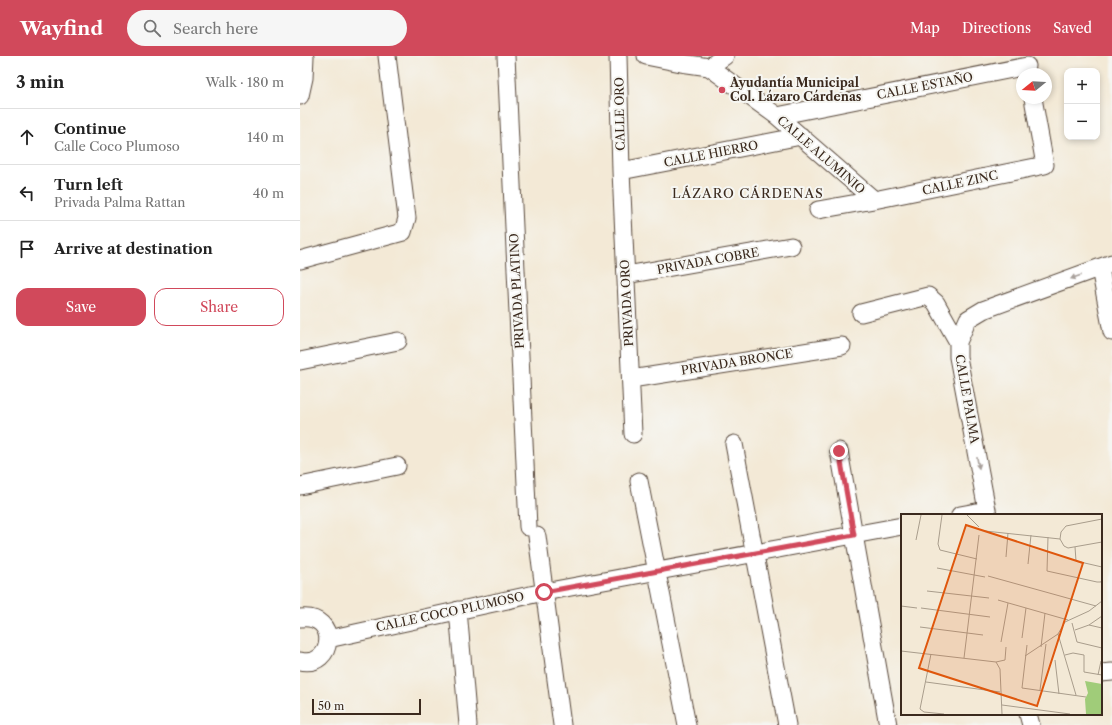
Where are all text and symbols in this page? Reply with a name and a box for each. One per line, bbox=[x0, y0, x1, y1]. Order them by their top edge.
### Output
search box bbox=[127, 10, 407, 46]
text: Wayfind bbox=[20, 17, 103, 40]
icon: search bbox=[141, 17, 163, 39]
text: Search here bbox=[173, 19, 258, 38]
text: Map bbox=[910, 19, 940, 37]
text: Directions bbox=[962, 19, 1031, 37]
text: Saved bbox=[1053, 19, 1092, 37]
street label: CALLE ESTAÑO bbox=[875, 68, 974, 102]
north arrow bbox=[1016, 68, 1052, 104]
map controls bbox=[1064, 68, 1100, 140]
button: + bbox=[1064, 68, 1100, 104]
text: 3 min bbox=[16, 72, 65, 92]
text: Walk · 180 m bbox=[205, 74, 284, 90]
place label: Ayudantía Municipal Col. Lázaro Cárdenas bbox=[729, 75, 862, 104]
street label: CALLE ORO bbox=[611, 77, 628, 151]
marker: Ayudantía Municipal Col. Lázaro Cárdenas bbox=[717, 85, 727, 95]
button: − bbox=[1064, 104, 1100, 140]
street label: CALLE ALUMINIO bbox=[774, 112, 868, 197]
text: Continue bbox=[54, 119, 126, 138]
icon: ahead bbox=[16, 126, 38, 148]
text: 140 m bbox=[247, 129, 284, 145]
street label: CALLE HIERRO bbox=[662, 137, 759, 170]
text: Calle Coco Plumoso bbox=[54, 138, 180, 154]
street label: CALLE ZINC bbox=[921, 167, 999, 198]
text: Turn left bbox=[54, 175, 123, 194]
icon: left bbox=[16, 182, 38, 204]
text: 40 m bbox=[253, 185, 284, 201]
district label: LÁZARO CÁRDENAS bbox=[672, 185, 824, 201]
text: Privada Palma Rattan bbox=[54, 194, 185, 210]
street label: PRIVADA PLATINO bbox=[506, 233, 527, 349]
icon: arrive bbox=[16, 238, 38, 260]
text: Arrive at destination bbox=[54, 239, 213, 258]
street label: PRIVADA COBRE bbox=[656, 244, 760, 277]
street label: PRIVADA ORO bbox=[617, 259, 636, 347]
one-way arrow bbox=[1069, 274, 1081, 280]
button: Save bbox=[16, 288, 146, 326]
button: Share bbox=[154, 288, 284, 326]
street label: PRIVADA BRONCE bbox=[680, 345, 794, 378]
street label: CALLE PALMA bbox=[952, 353, 983, 446]
route end bbox=[830, 442, 848, 460]
one-way arrow bbox=[976, 457, 982, 469]
inset map bbox=[901, 514, 1102, 715]
route start bbox=[535, 583, 553, 601]
street label: CALLE COCO PLUMOSO bbox=[374, 588, 525, 635]
scale bar bbox=[312, 697, 421, 716]
text: 50 m bbox=[318, 699, 344, 713]

